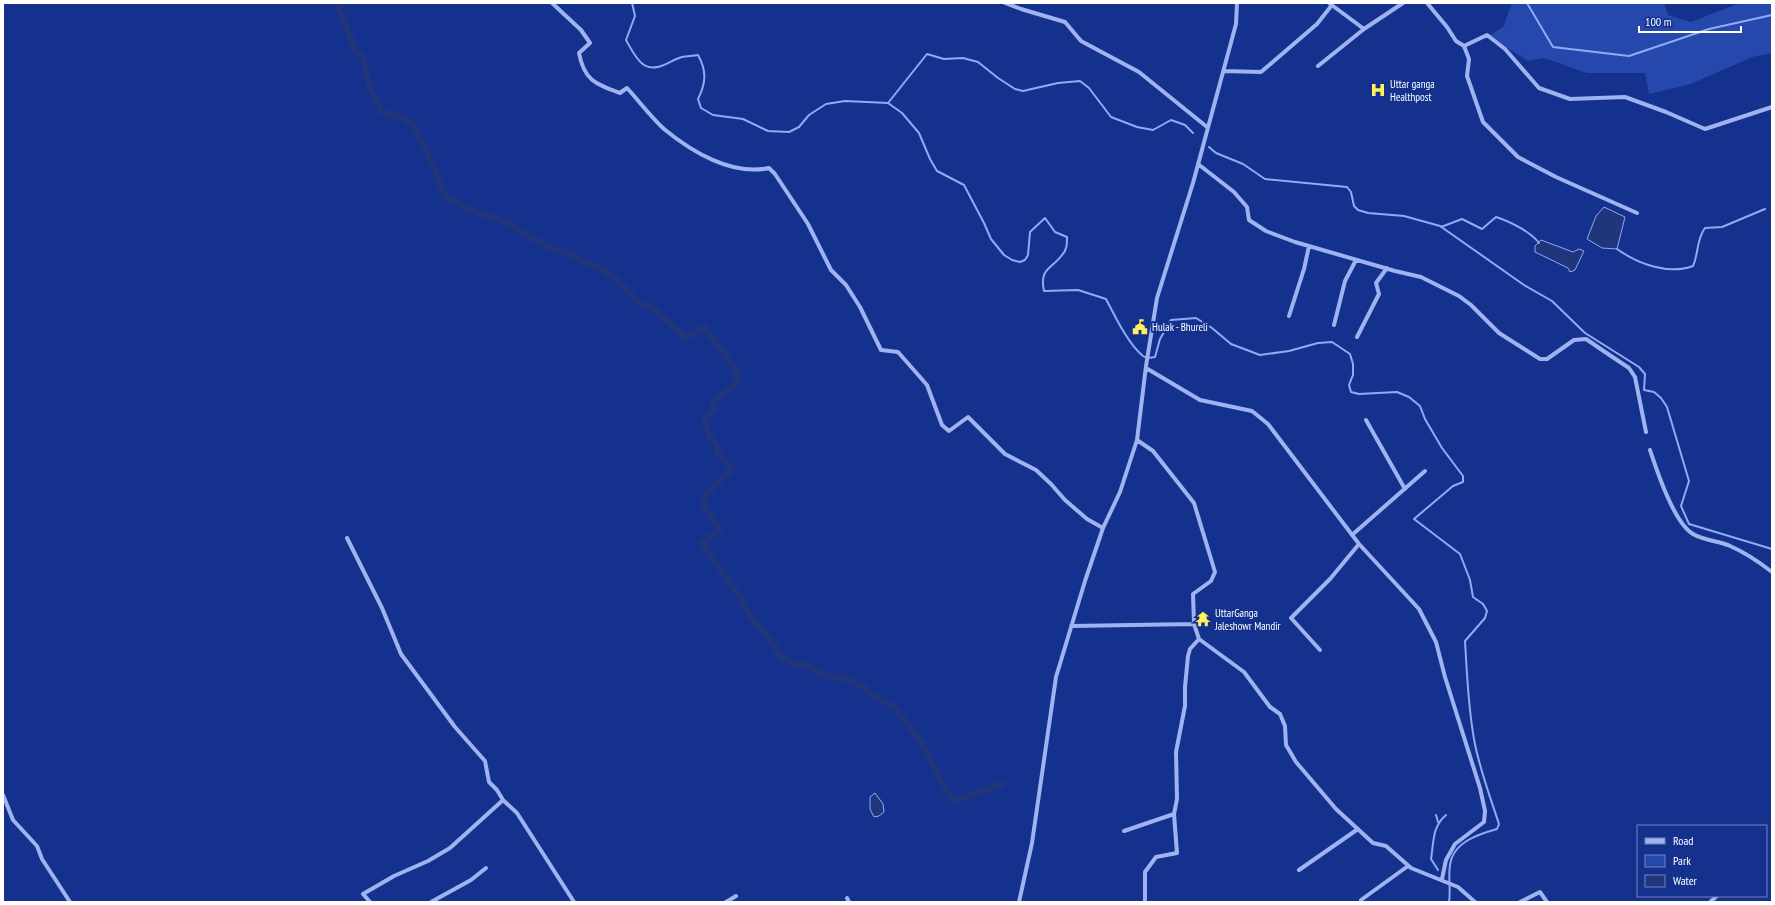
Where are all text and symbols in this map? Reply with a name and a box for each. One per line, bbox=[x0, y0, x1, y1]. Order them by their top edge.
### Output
scale bar bbox=[1639, 8, 1741, 34]
text: 100 m bbox=[1645, 14, 1672, 29]
place label: Uttar ganga Healthpost bbox=[1390, 77, 1435, 104]
hospital icon: Uttar ganga Healthpost bbox=[1369, 81, 1387, 99]
public building icon: Hulak - Bhureli bbox=[1131, 318, 1149, 336]
place label: Hulak - Bhureli bbox=[1152, 320, 1208, 334]
place label: UttarGanga Jaleshowr Mandir bbox=[1214, 606, 1281, 633]
temple icon: UttarGanga Jaleshowr Mandir bbox=[1194, 610, 1212, 628]
legend bbox=[1637, 825, 1767, 897]
text: Road bbox=[1673, 833, 1693, 848]
text: Park bbox=[1673, 853, 1691, 868]
text: Water bbox=[1673, 873, 1698, 888]

